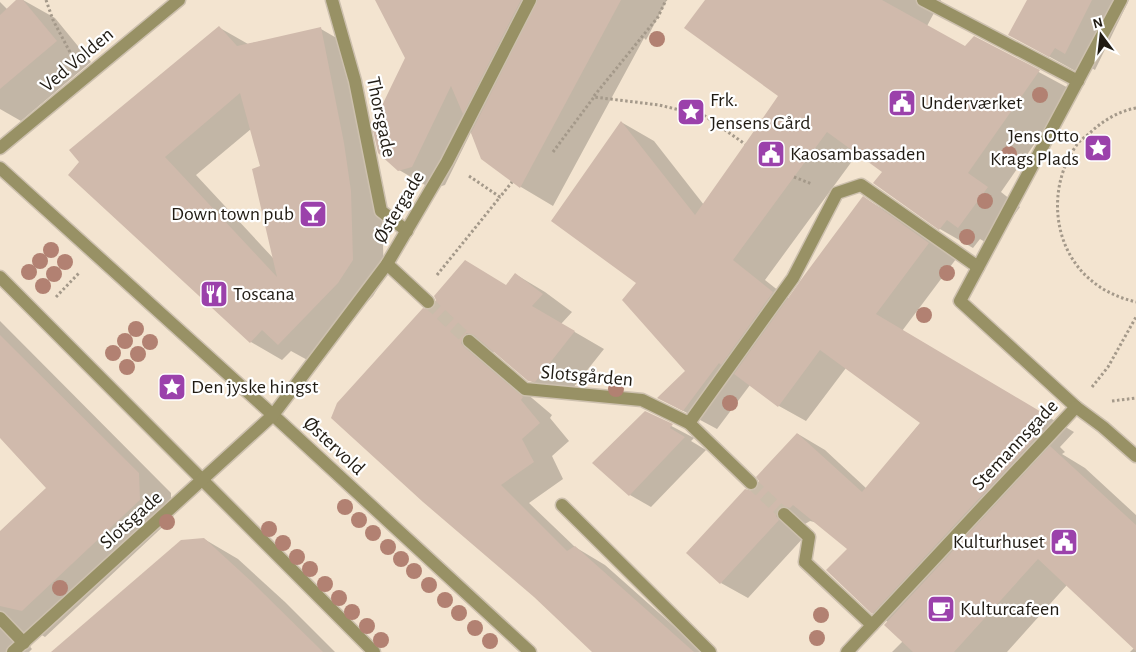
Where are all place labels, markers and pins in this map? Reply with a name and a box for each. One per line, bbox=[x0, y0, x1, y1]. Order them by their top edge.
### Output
public building icon: Underværket bbox=[887, 88, 917, 118]
place label: Frk. Jensens Gård bbox=[710, 90, 811, 133]
place label: Underværket bbox=[921, 93, 1023, 113]
place icon: Frk. Jensens Gård bbox=[676, 97, 706, 127]
place label: Jens Otto Krags Plads bbox=[990, 126, 1079, 169]
place icon: Jens Otto Krags Plads bbox=[1083, 133, 1113, 163]
public building icon: Kaosambassaden bbox=[756, 139, 786, 169]
place label: Kaosambassaden bbox=[790, 144, 926, 164]
bar icon: Down town pub bbox=[298, 199, 328, 229]
place label: Down town pub bbox=[171, 204, 294, 224]
restaurant icon: Toscana bbox=[199, 279, 229, 309]
place label: Toscana bbox=[233, 284, 295, 304]
place icon: Den jyske hingst bbox=[157, 372, 187, 402]
place label: Den jyske hingst bbox=[191, 377, 319, 397]
public building icon: Kulturhuset bbox=[1049, 527, 1079, 557]
place label: Kulturhuset bbox=[953, 532, 1046, 552]
cafe icon: Kulturcafeen bbox=[926, 594, 956, 624]
place label: Kulturcafeen bbox=[960, 599, 1060, 619]

